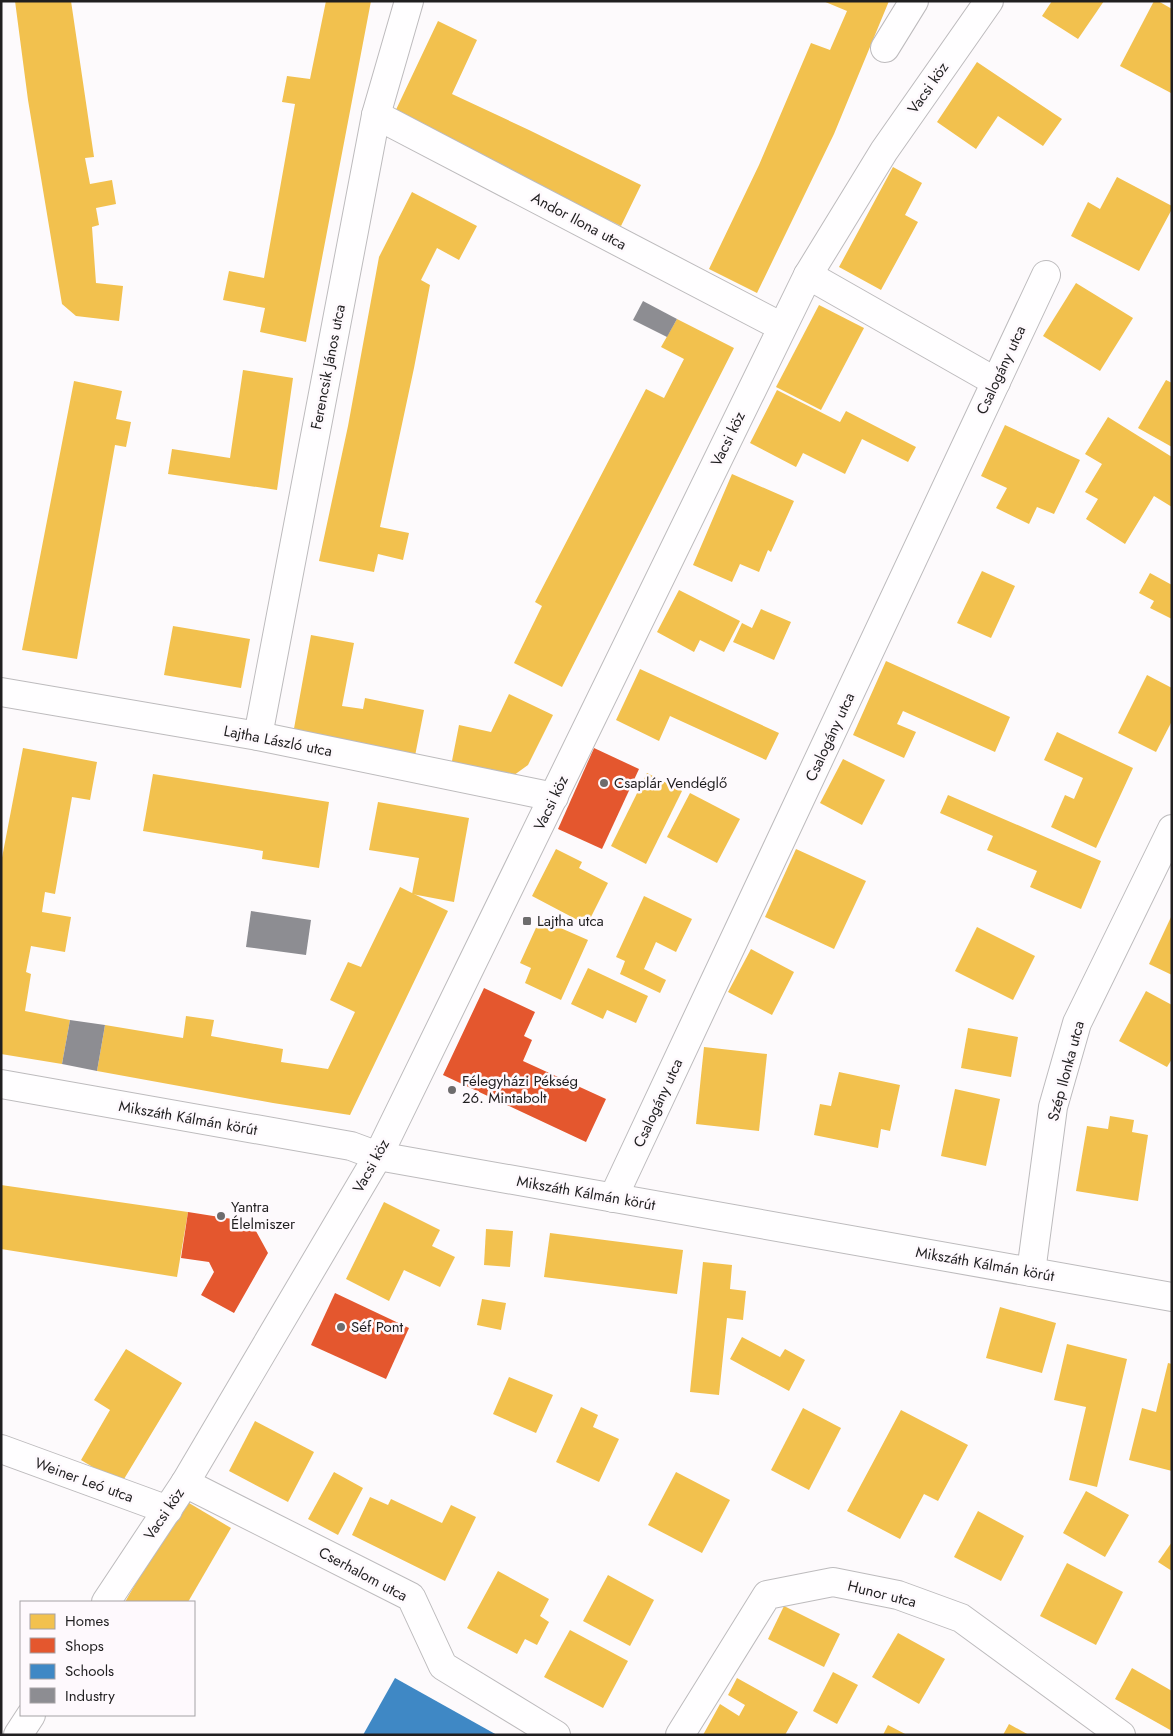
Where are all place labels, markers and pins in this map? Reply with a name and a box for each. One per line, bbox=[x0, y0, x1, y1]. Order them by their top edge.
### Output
place label: Csaplár Vendéglő bbox=[614, 772, 727, 794]
marker: Csaplár Vendéglő bbox=[598, 777, 610, 789]
place label: Lajtha utca bbox=[537, 910, 604, 932]
marker: Lajtha utca bbox=[521, 915, 533, 927]
place label: Félegyházi Pékség 26. Mintabolt bbox=[462, 1070, 578, 1109]
marker: Félegyházi Pékség 26. Mintabolt bbox=[446, 1084, 458, 1096]
place label: Yantra Élelmiszer bbox=[231, 1196, 296, 1235]
marker: Yantra Élelmiszer bbox=[215, 1210, 227, 1222]
place label: Séf Pont bbox=[351, 1316, 404, 1338]
marker: Séf Pont bbox=[335, 1321, 347, 1333]

